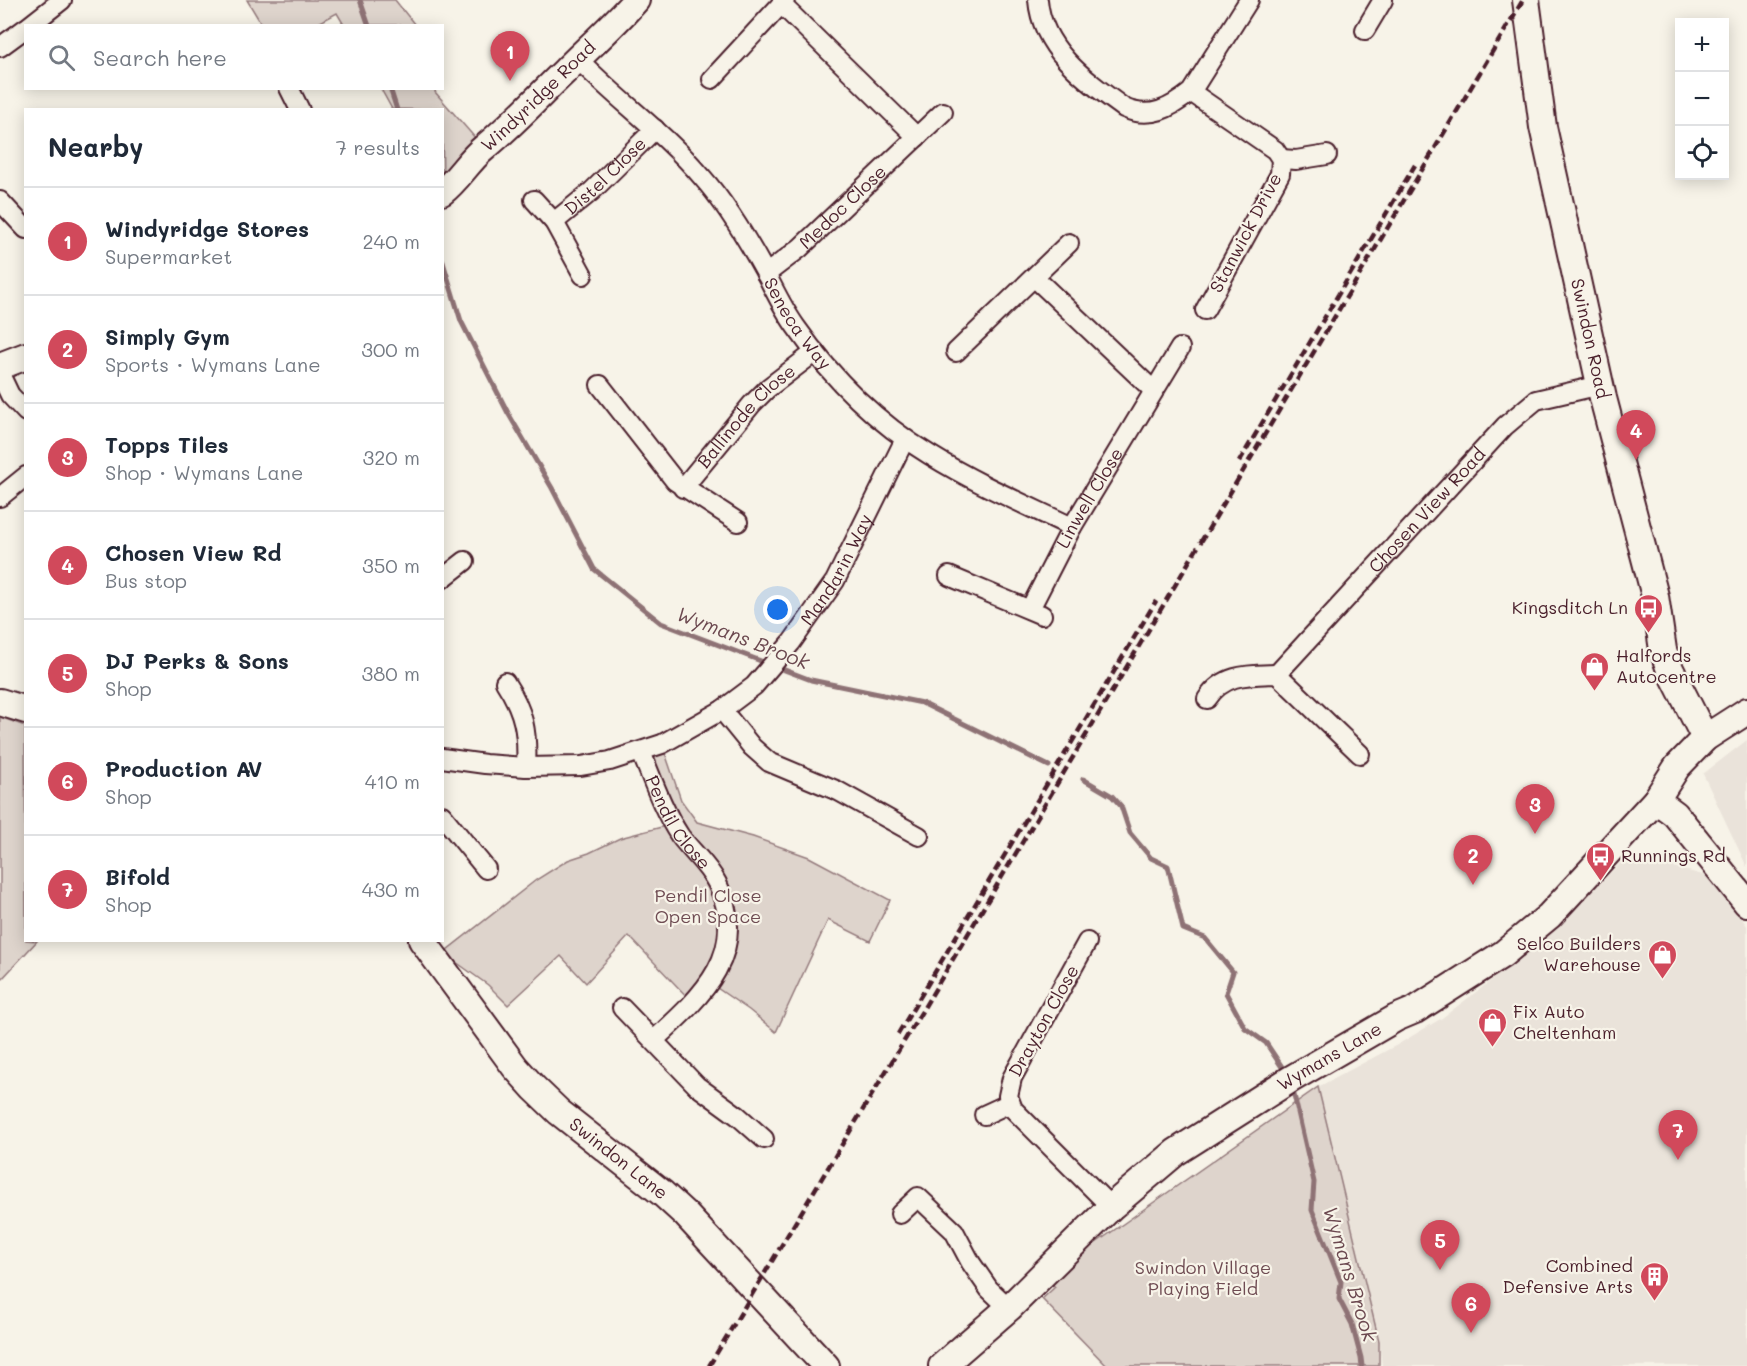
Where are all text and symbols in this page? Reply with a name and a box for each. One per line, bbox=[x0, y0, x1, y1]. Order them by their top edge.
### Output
map controls bbox=[1675, 18, 1729, 180]
button: + bbox=[1675, 18, 1729, 72]
search box bbox=[24, 24, 444, 90]
pin: 1 bbox=[490, 32, 530, 81]
street label: Windyridge Road bbox=[475, 35, 600, 157]
icon: search bbox=[45, 41, 78, 74]
text: Search here bbox=[93, 43, 227, 72]
button: − bbox=[1675, 72, 1729, 126]
button: locate bbox=[1675, 126, 1729, 180]
text: Nearby bbox=[48, 130, 143, 164]
street label: Distel Close bbox=[559, 131, 651, 220]
text: 7 results bbox=[336, 134, 420, 160]
street label: Medoc Close bbox=[793, 159, 891, 254]
street label: Stanwick Drive bbox=[1203, 169, 1287, 297]
text: Windyridge Stores bbox=[105, 214, 309, 243]
text: 1 bbox=[63, 228, 72, 254]
text: 240 m bbox=[362, 228, 420, 254]
text: Supermarket bbox=[105, 243, 232, 269]
street label: Seneca Way bbox=[759, 273, 837, 374]
street label: Swindon Road bbox=[1566, 276, 1616, 401]
text: Simply Gym bbox=[105, 322, 230, 351]
text: 2 bbox=[62, 336, 73, 362]
text: 300 m bbox=[361, 336, 420, 362]
text: Sports · Wymans Lane bbox=[105, 351, 321, 377]
street label: Ballinode Close bbox=[691, 358, 800, 473]
pin: 4 bbox=[1616, 410, 1656, 460]
text: Topps Tiles bbox=[105, 430, 229, 459]
street label: Chosen View Road bbox=[1363, 442, 1490, 578]
street label: Linwell Close bbox=[1050, 443, 1128, 552]
text: 3 bbox=[62, 444, 74, 470]
text: 320 m bbox=[362, 444, 420, 470]
text: Shop · Wymans Lane bbox=[105, 459, 303, 485]
street label: Mandarin Way bbox=[794, 510, 877, 630]
text: Chosen View Rd bbox=[105, 538, 281, 567]
text: 4 bbox=[61, 552, 74, 578]
text: 350 m bbox=[362, 552, 420, 578]
text: Bus stop bbox=[105, 567, 187, 593]
bus stop icon: Kingsditch Ln bbox=[1633, 592, 1665, 634]
your location bbox=[763, 595, 792, 624]
place label: Kingsditch Ln bbox=[1512, 595, 1628, 619]
water label: Wymans Brook bbox=[673, 600, 814, 674]
place label: Halfords Autocentre bbox=[1616, 643, 1717, 688]
text: DJ Perks & Sons bbox=[105, 646, 289, 675]
shop icon: Halfords Autocentre bbox=[1579, 650, 1611, 692]
text: 5 bbox=[62, 660, 73, 686]
text: 380 m bbox=[362, 660, 420, 686]
text: Shop bbox=[105, 675, 152, 701]
text: Production AV bbox=[105, 754, 262, 783]
text: 6 bbox=[61, 768, 74, 794]
text: 410 m bbox=[365, 768, 420, 794]
street label: Pendil Close bbox=[641, 772, 717, 874]
text: Shop bbox=[105, 783, 152, 809]
pin: 3 bbox=[1516, 784, 1555, 834]
pin: 2 bbox=[1454, 836, 1492, 885]
bus stop icon: Runnings Rd bbox=[1584, 840, 1616, 882]
place label: Runnings Rd bbox=[1621, 843, 1726, 867]
text: Bifold bbox=[105, 862, 170, 891]
text: 7 bbox=[62, 876, 73, 902]
text: 430 m bbox=[362, 876, 420, 902]
park label: Pendil Close Open Space bbox=[654, 883, 762, 928]
text: Shop bbox=[105, 891, 152, 917]
place label: Selco Builders Warehouse bbox=[1517, 931, 1641, 976]
shop icon: Selco Builders Warehouse bbox=[1646, 938, 1678, 980]
street label: Drayton Close bbox=[1003, 960, 1084, 1081]
place label: Fix Auto Cheltenham bbox=[1513, 999, 1616, 1044]
shop icon: Fix Auto Cheltenham bbox=[1476, 1006, 1508, 1048]
street label: Wymans Lane bbox=[1272, 1016, 1386, 1096]
pin: 7 bbox=[1658, 1110, 1698, 1160]
street label: Swindon Lane bbox=[565, 1112, 673, 1204]
water label: Wymans Brook bbox=[1318, 1203, 1384, 1345]
pin: 5 bbox=[1420, 1220, 1460, 1270]
place label: Combined Defensive Arts bbox=[1503, 1253, 1633, 1298]
park label: Swindon Village Playing Field bbox=[1135, 1255, 1271, 1300]
building icon: Combined Defensive Arts bbox=[1638, 1260, 1670, 1302]
pin: 6 bbox=[1452, 1284, 1490, 1333]

